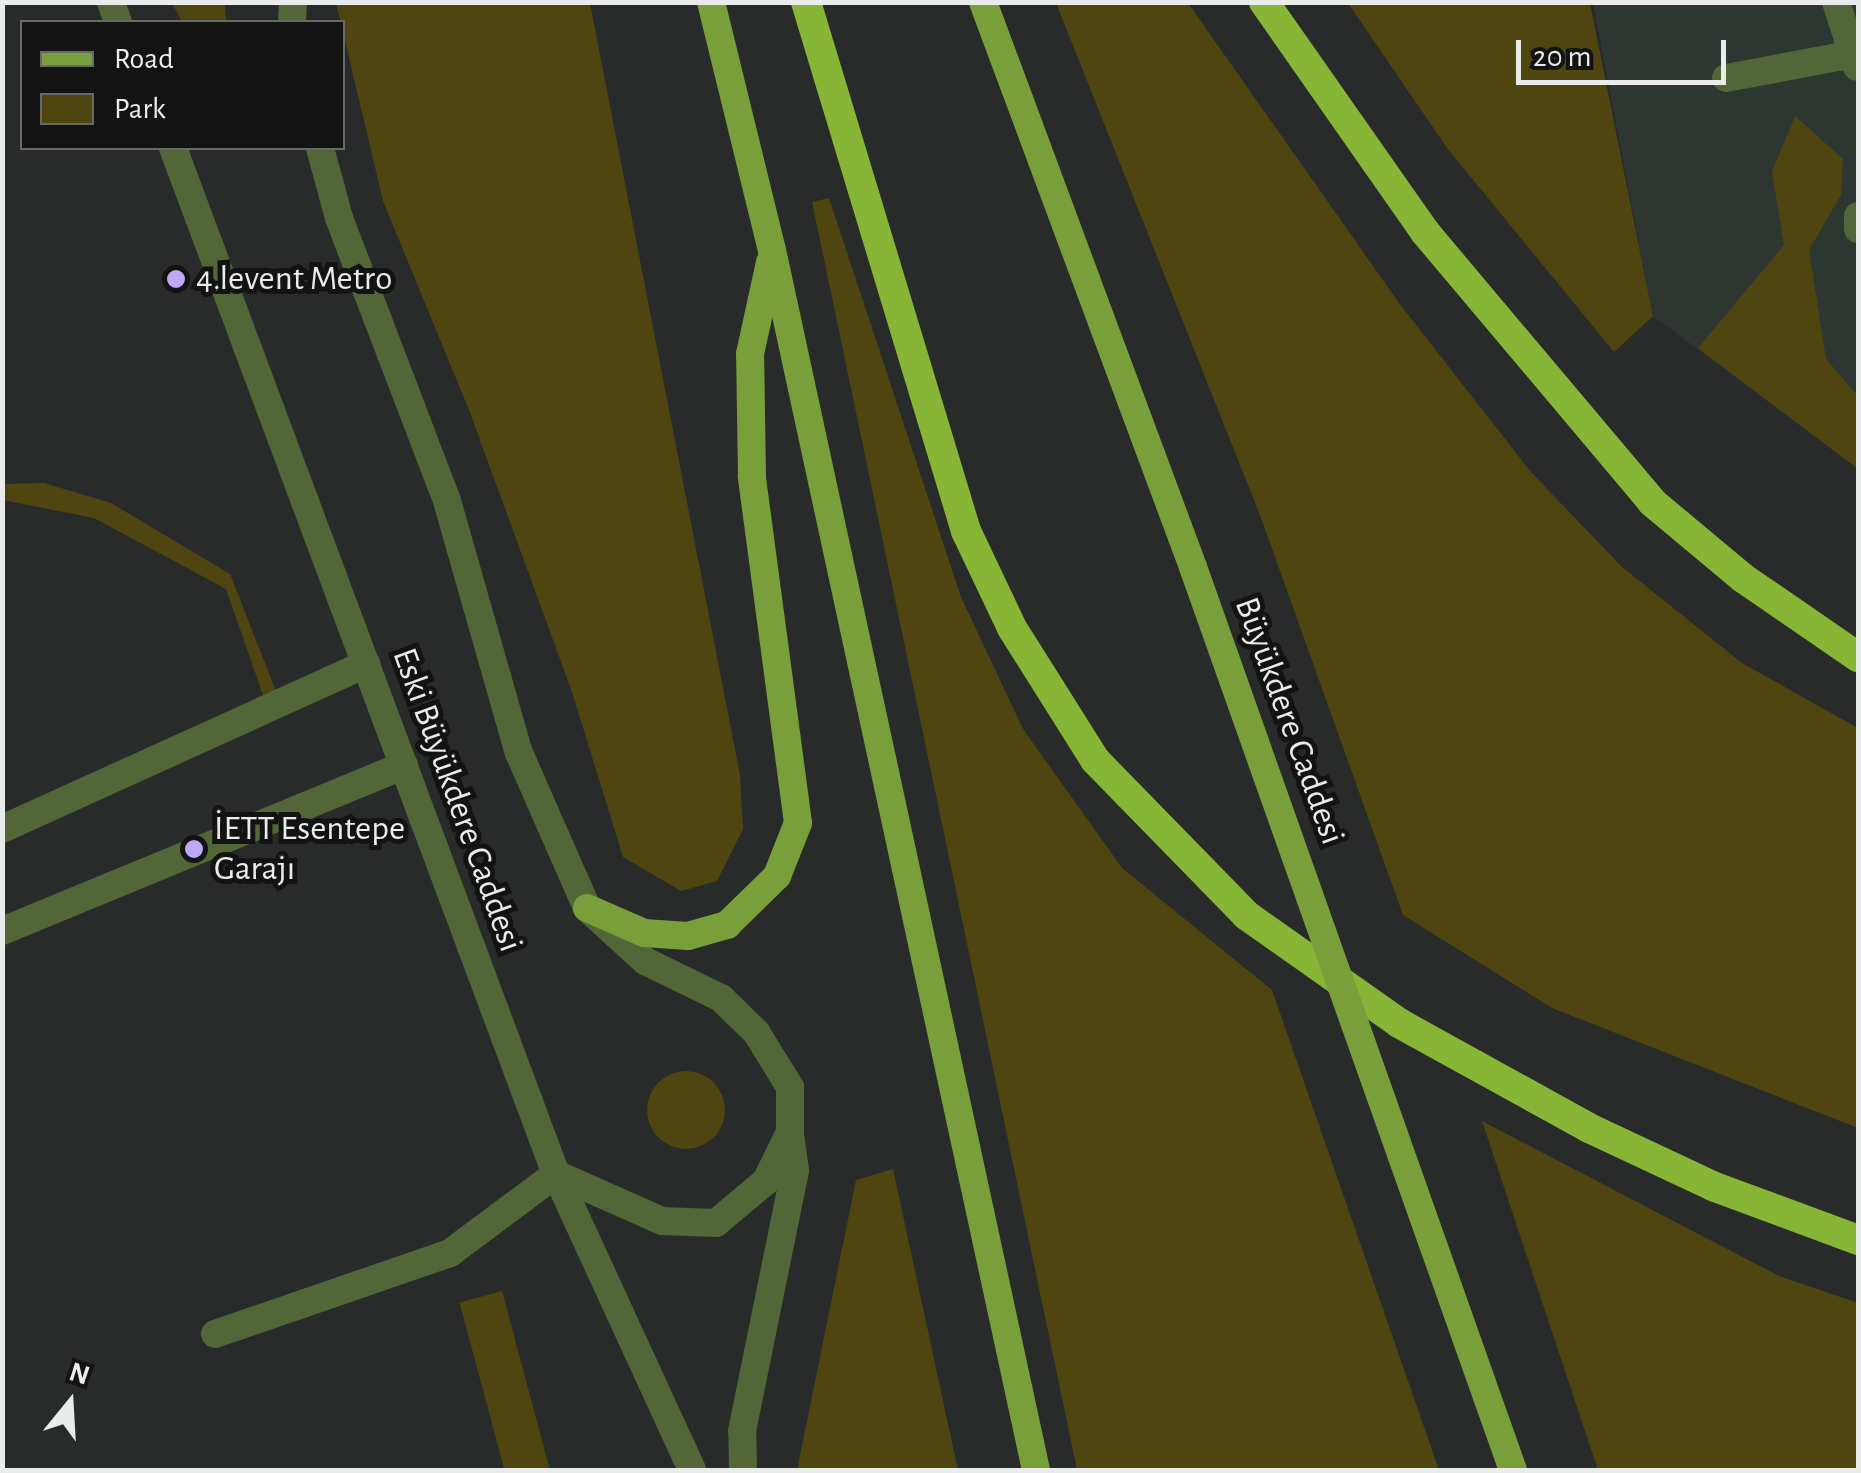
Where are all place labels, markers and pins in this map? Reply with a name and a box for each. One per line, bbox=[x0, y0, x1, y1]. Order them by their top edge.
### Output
place label: 4.levent Metro bbox=[196, 258, 392, 300]
marker: 4.levent Metro bbox=[165, 268, 187, 290]
place label: İETT Esentepe Garajı bbox=[214, 808, 405, 890]
marker: İETT Esentepe Garajı bbox=[183, 838, 205, 860]

